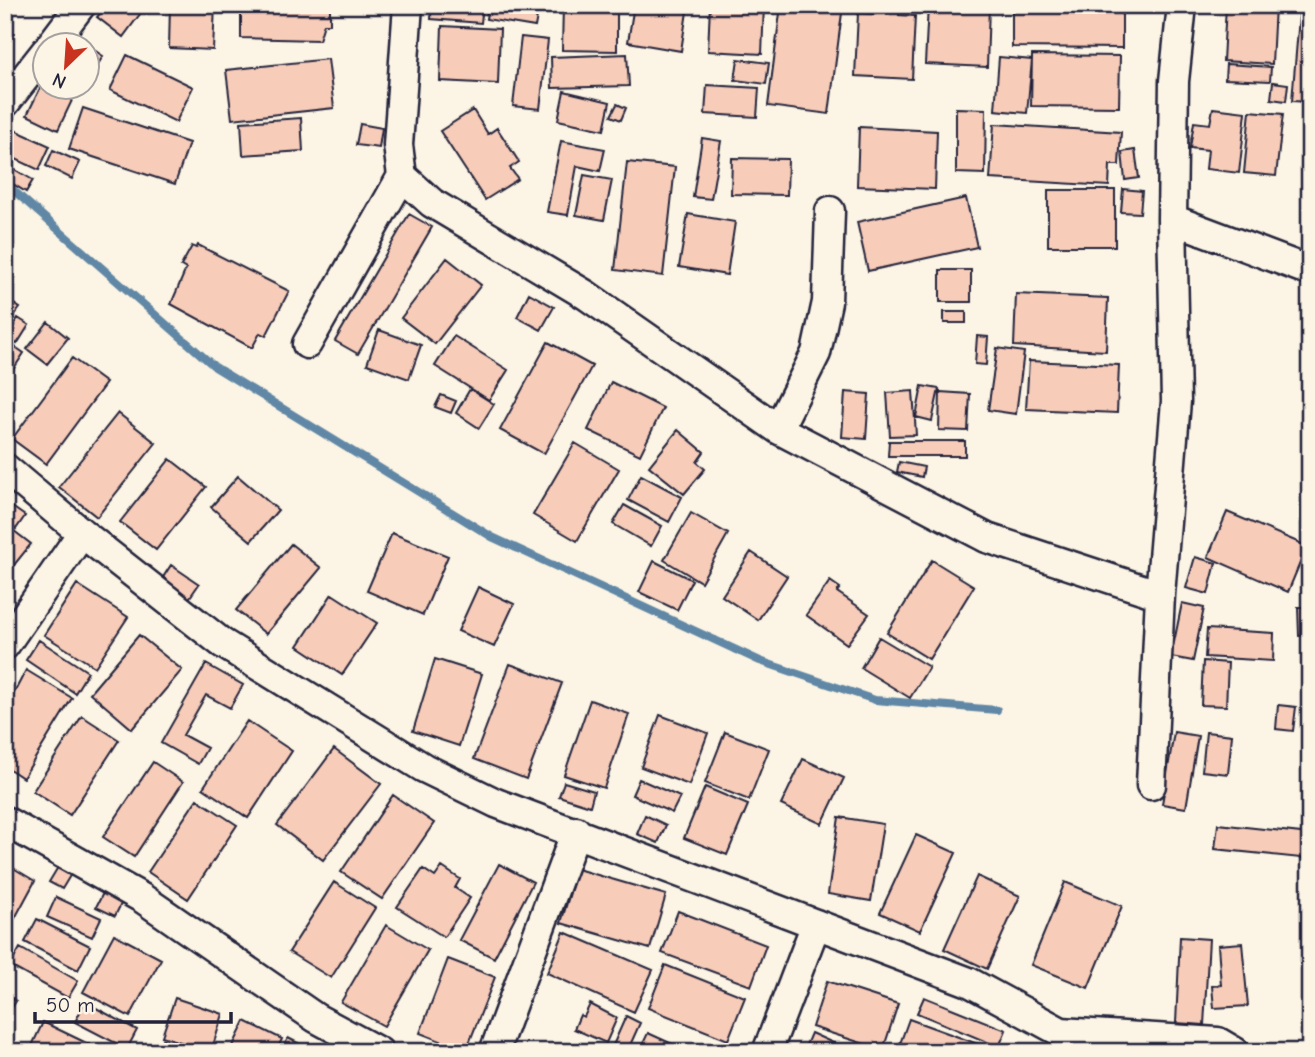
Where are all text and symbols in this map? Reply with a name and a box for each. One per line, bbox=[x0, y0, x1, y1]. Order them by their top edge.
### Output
north arrow bbox=[32, 32, 102, 102]
text: N bbox=[49, 68, 70, 93]
scale bar bbox=[35, 980, 231, 1024]
text: 50 m bbox=[46, 993, 95, 1017]

